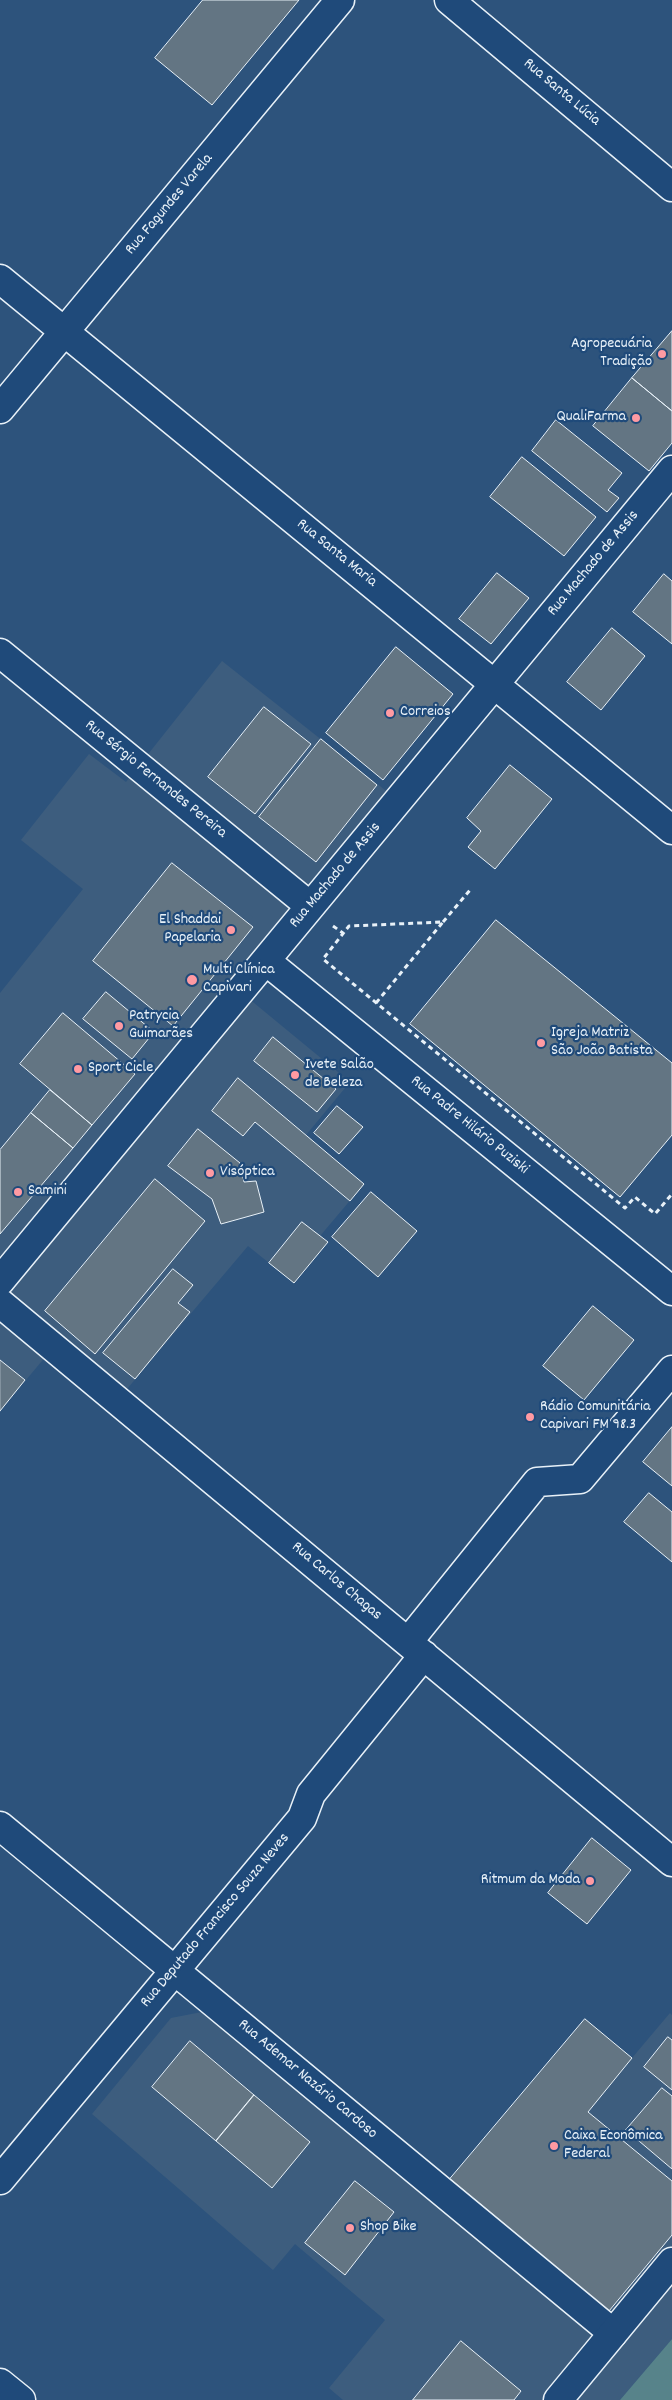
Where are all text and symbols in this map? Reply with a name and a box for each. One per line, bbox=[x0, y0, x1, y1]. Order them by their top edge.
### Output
street label: Rua Santa Lúcia bbox=[518, 55, 604, 131]
street label: Rua Fagundes Varela bbox=[122, 150, 218, 260]
place label: Agropecuária Tradição bbox=[571, 335, 652, 373]
marker: Agropecuária Tradição bbox=[656, 348, 668, 360]
place label: QualiFarma bbox=[556, 408, 626, 428]
marker: QualiFarma bbox=[630, 412, 642, 424]
street label: Rua Machado de Assis bbox=[544, 507, 644, 621]
street label: Rua Santa Maria bbox=[292, 516, 380, 592]
place label: Correios bbox=[400, 703, 451, 723]
marker: Correios bbox=[384, 707, 396, 719]
street label: Rua Sérgio Fernandes Pereira bbox=[80, 717, 230, 843]
street label: Rua Machado de Assis bbox=[286, 819, 386, 933]
place label: El Shaddai Papelaria bbox=[159, 911, 221, 949]
marker: El Shaddai Papelaria bbox=[225, 924, 237, 936]
place label: Multi Clínica Capivari bbox=[203, 961, 274, 999]
marker: Multi Clínica Capivari bbox=[185, 973, 199, 987]
place label: Patrycia Guimarães bbox=[129, 1007, 193, 1045]
marker: Patrycia Guimarães bbox=[113, 1020, 125, 1032]
place label: Igreja Matriz São João Batista bbox=[551, 1024, 653, 1062]
marker: Igreja Matriz São João Batista bbox=[535, 1037, 547, 1049]
place label: Ivete Salão de Beleza bbox=[305, 1056, 374, 1094]
place label: Sport Cicle bbox=[88, 1059, 153, 1079]
marker: Sport Cicle bbox=[72, 1063, 84, 1075]
marker: Ivete Salão de Beleza bbox=[289, 1069, 301, 1081]
street label: Rua Padre Hilário Puziski bbox=[406, 1072, 532, 1180]
place label: Visóptica bbox=[220, 1163, 275, 1183]
marker: Visóptica bbox=[204, 1167, 216, 1179]
place label: Samini bbox=[28, 1182, 67, 1202]
marker: Samini bbox=[12, 1186, 24, 1198]
place label: Rádio Comunitária Capivari FM 98.3 bbox=[540, 1398, 650, 1436]
marker: Rádio Comunitária Capivari FM 98.3 bbox=[524, 1411, 536, 1423]
street label: Rua Carlos Chagas bbox=[287, 1538, 385, 1626]
street label: Rua Deputado Francisco Souza Neves bbox=[137, 1830, 295, 2012]
place label: Ritmum da Moda bbox=[481, 1871, 580, 1891]
marker: Ritmum da Moda bbox=[584, 1875, 596, 1887]
street label: Rua Ademar Nazário Cardoso bbox=[233, 2016, 381, 2144]
place label: Caixa Econômica Federal bbox=[564, 2127, 663, 2165]
marker: Caixa Econômica Federal bbox=[548, 2140, 560, 2152]
place label: Shop Bike bbox=[360, 2218, 417, 2238]
marker: Shop Bike bbox=[344, 2222, 356, 2234]

